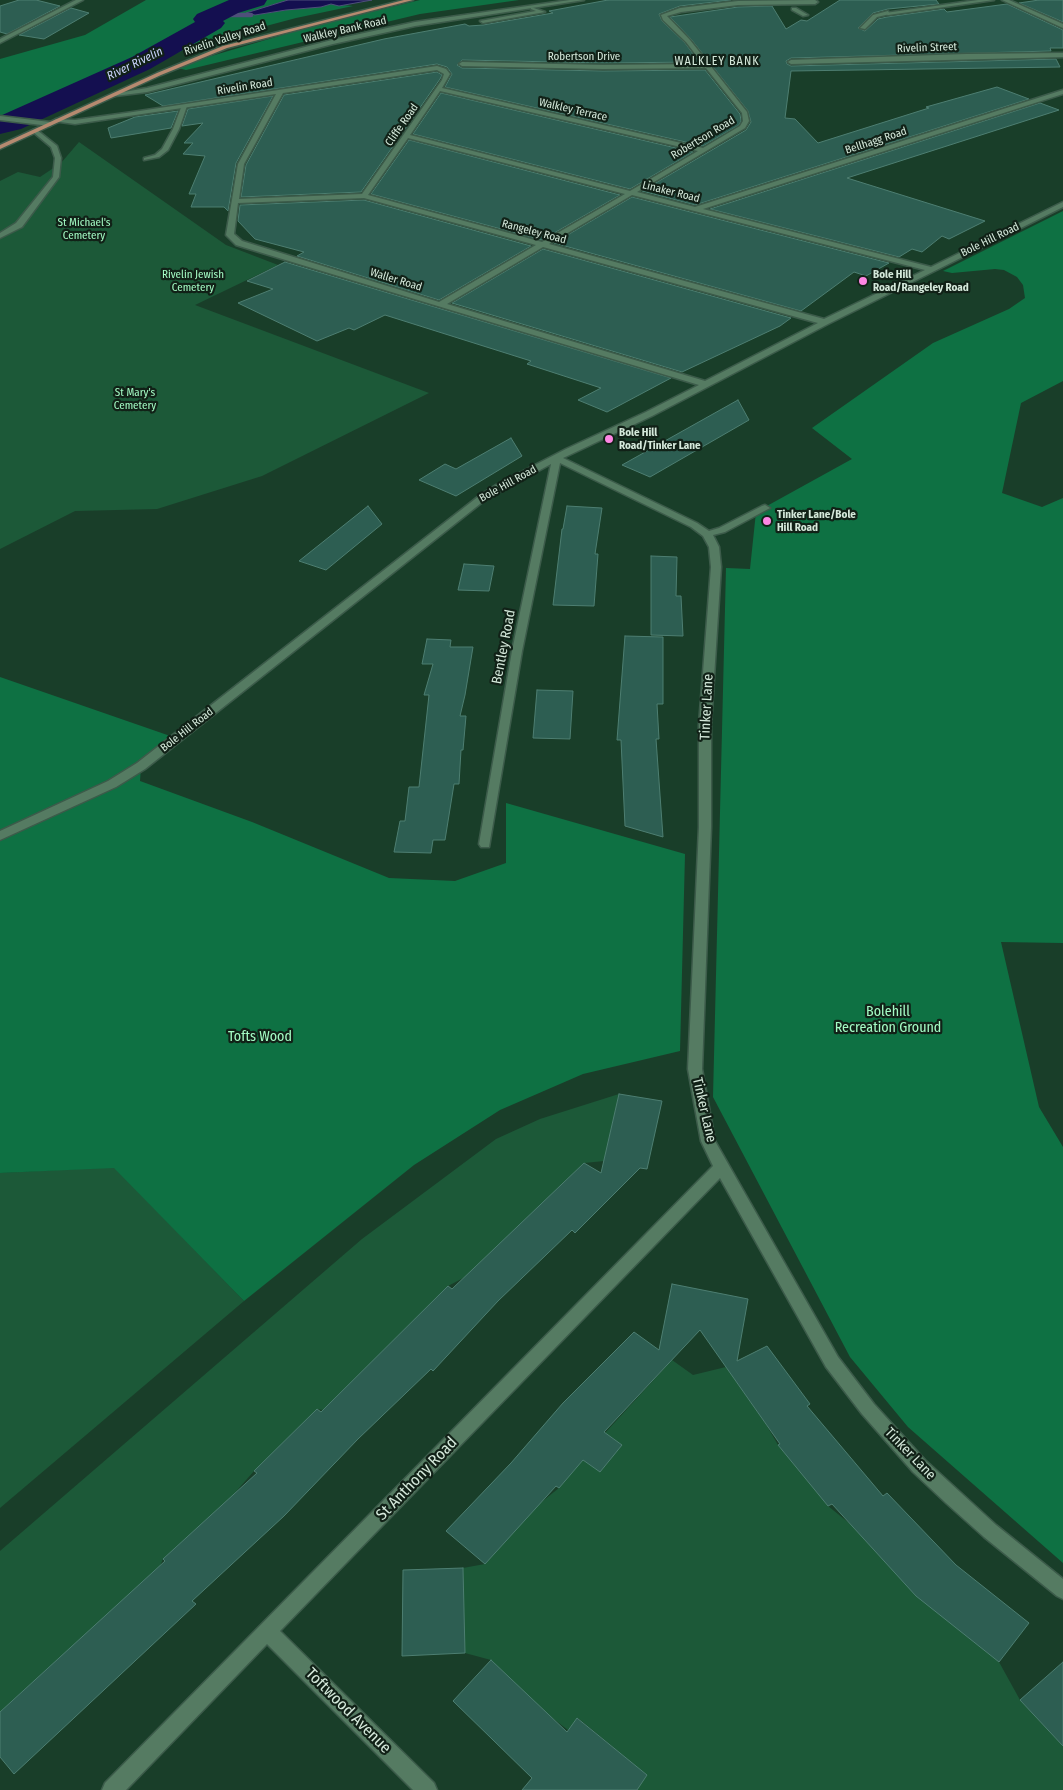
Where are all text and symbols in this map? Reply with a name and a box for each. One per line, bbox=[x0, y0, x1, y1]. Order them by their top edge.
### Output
street label: Walkley Bank Road bbox=[302, 14, 388, 46]
street label: Rivelin Valley Road bbox=[183, 20, 267, 58]
street label: Rivelin Street bbox=[897, 40, 957, 56]
water label: River Rivelin bbox=[105, 44, 165, 84]
street label: Robertson Drive bbox=[548, 50, 620, 64]
district label: WALKLEY BANK bbox=[673, 55, 761, 69]
street label: Rivelin Road bbox=[216, 76, 274, 98]
street label: Walkley Terrace bbox=[538, 96, 608, 124]
street label: Cliffe Road bbox=[383, 101, 421, 149]
street label: Robertson Road bbox=[669, 114, 737, 162]
street label: Bellhagg Road bbox=[843, 125, 909, 157]
street label: Linaker Road bbox=[641, 179, 701, 205]
park label: St Michael's Cemetery bbox=[57, 216, 111, 242]
street label: Rangeley Road bbox=[500, 217, 568, 247]
street label: Bole Hill Road bbox=[959, 220, 1021, 260]
street label: Waller Road bbox=[368, 266, 424, 294]
park label: Rivelin Jewish Cemetery bbox=[162, 268, 224, 294]
place label: Bole Hill Road/Rangeley Road bbox=[873, 268, 969, 294]
marker: Bole Hill Road/Rangeley Road bbox=[857, 275, 869, 287]
park label: St Mary's Cemetery bbox=[114, 386, 156, 412]
place label: Bole Hill Road/Tinker Lane bbox=[619, 426, 701, 452]
marker: Bole Hill Road/Tinker Lane bbox=[603, 433, 615, 445]
street label: Bole Hill Road bbox=[477, 463, 539, 505]
place label: Tinker Lane/Bole Hill Road bbox=[777, 508, 856, 534]
marker: Tinker Lane/Bole Hill Road bbox=[761, 515, 773, 527]
street label: Bentley Road bbox=[489, 608, 519, 686]
street label: Tinker Lane bbox=[697, 674, 717, 740]
street label: Bole Hill Road bbox=[158, 705, 216, 755]
park label: Bolehill Recreation Ground bbox=[835, 1004, 941, 1036]
park label: Tofts Wood bbox=[228, 1029, 292, 1045]
street label: Tinker Lane bbox=[688, 1076, 720, 1144]
street label: Tinker Lane bbox=[881, 1424, 939, 1484]
street label: St Anthony Road bbox=[372, 1433, 462, 1525]
street label: Toftwood Avenue bbox=[301, 1664, 395, 1758]

